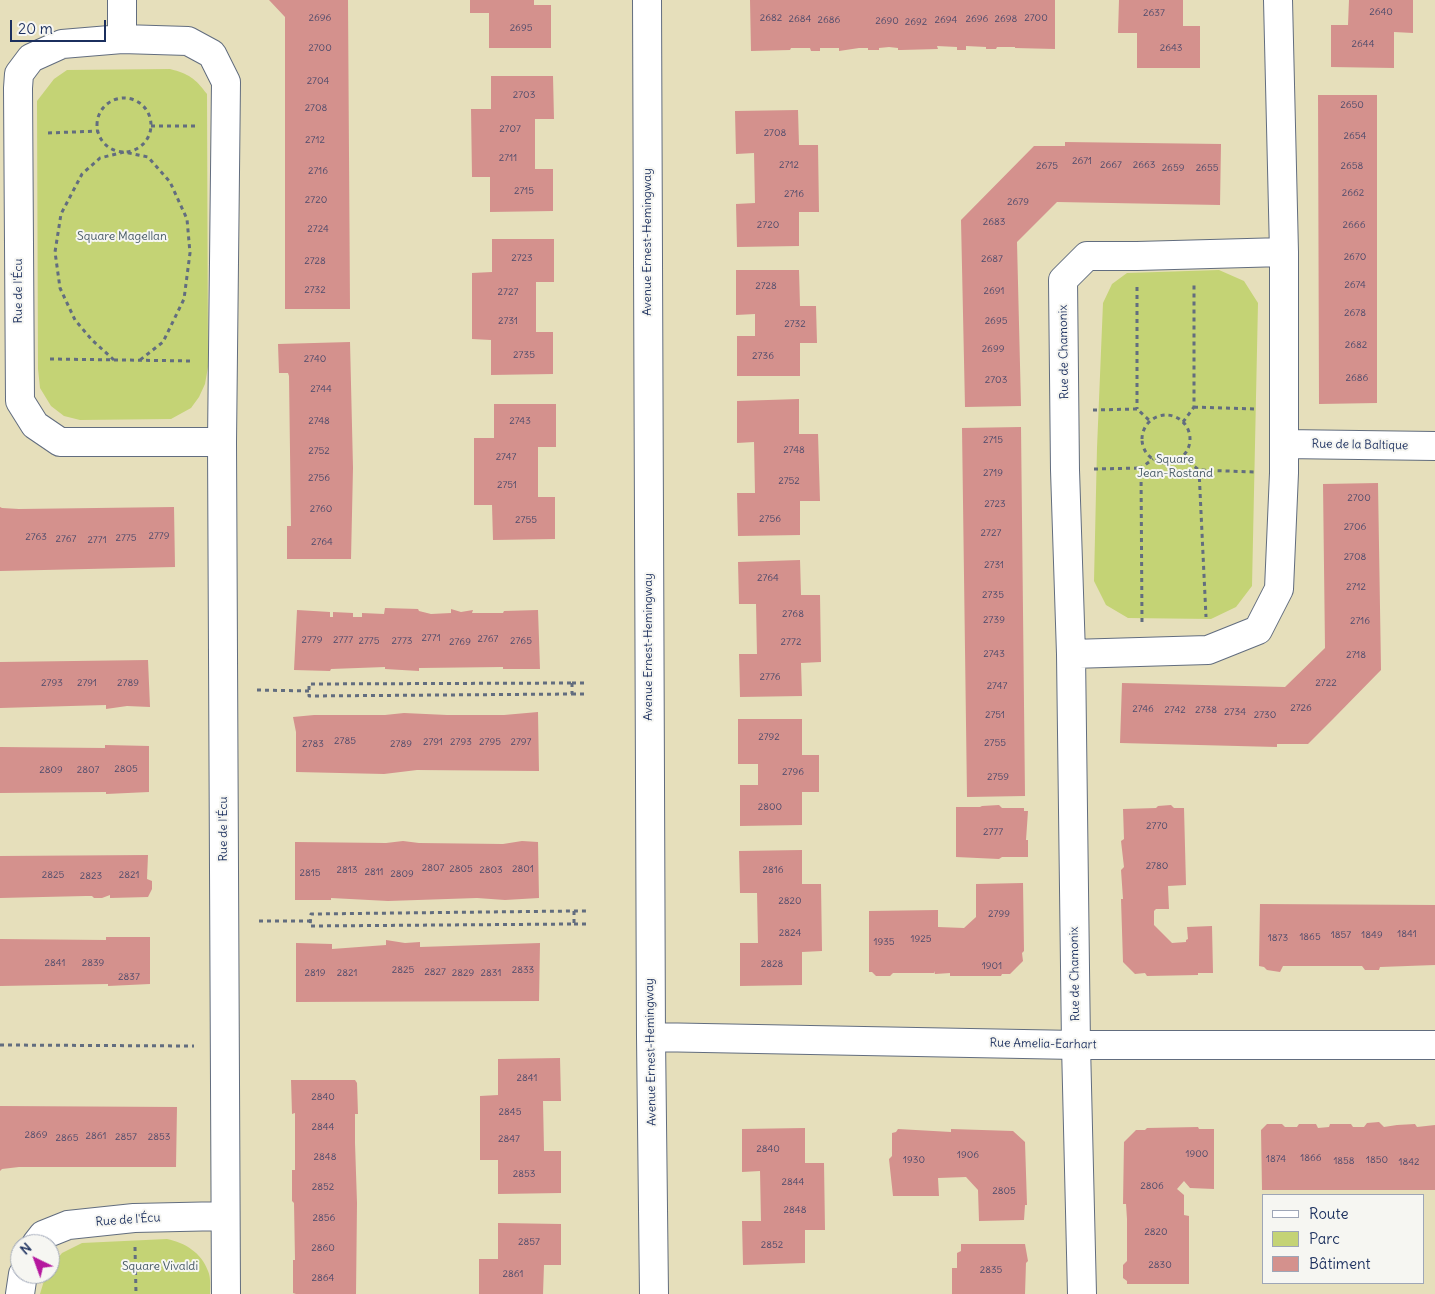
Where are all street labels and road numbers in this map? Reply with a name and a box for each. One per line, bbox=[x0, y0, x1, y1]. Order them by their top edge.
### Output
street label: Avenue Ernest-Hemingway bbox=[641, 168, 655, 316]
street label: Rue de l'Écu bbox=[12, 258, 26, 324]
street label: Rue de Chamonix bbox=[1056, 305, 1072, 399]
street label: Rue de la Baltique bbox=[1312, 437, 1408, 453]
street label: Avenue Ernest-Hemingway bbox=[642, 573, 656, 721]
street label: Rue de l'Écu bbox=[217, 796, 231, 862]
street label: Rue de Chamonix bbox=[1067, 927, 1083, 1021]
street label: Avenue Ernest-Hemingway bbox=[643, 978, 659, 1126]
street label: Rue Amelia-Earhart bbox=[989, 1036, 1097, 1052]
street label: Rue de l'Écu bbox=[95, 1211, 161, 1229]

